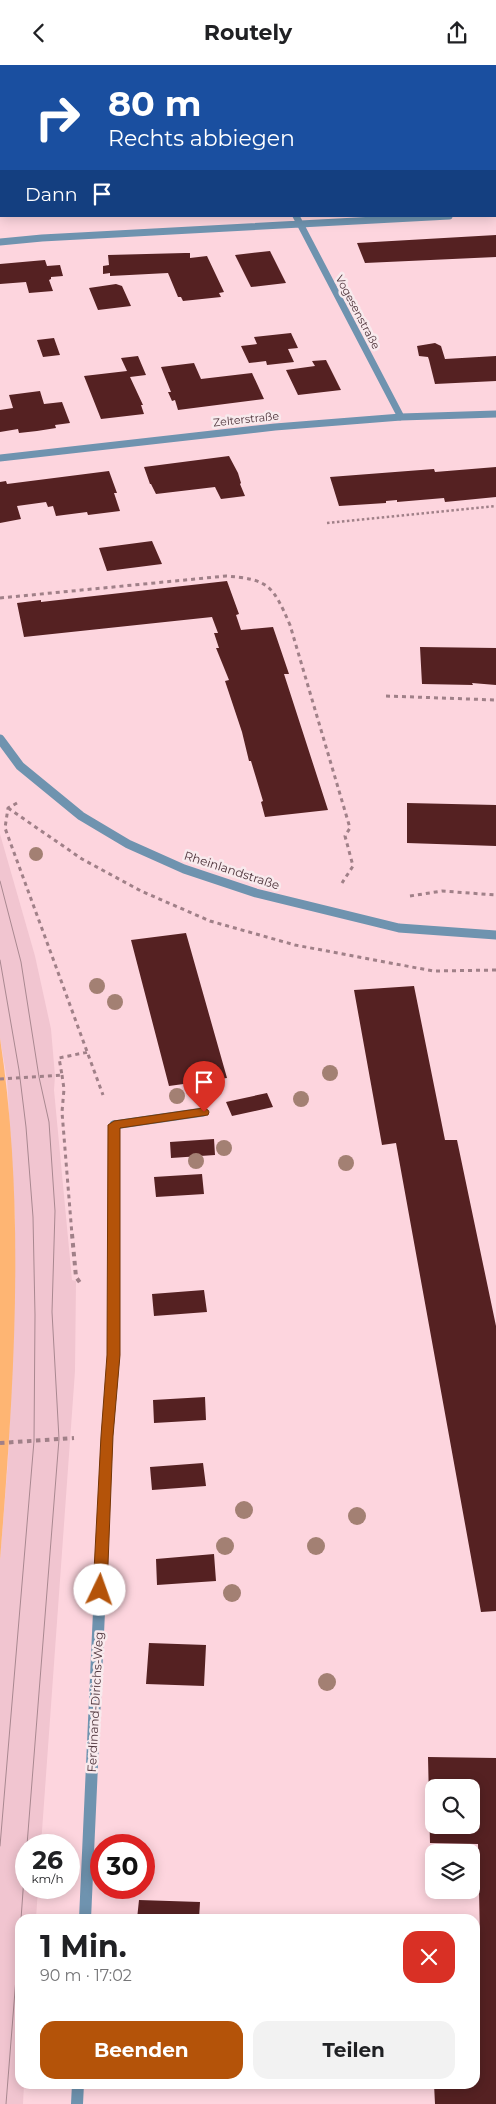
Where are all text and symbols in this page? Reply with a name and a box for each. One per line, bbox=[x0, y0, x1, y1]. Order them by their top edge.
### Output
icon: back bbox=[25, 19, 53, 47]
text: Routely bbox=[204, 19, 292, 46]
icon: share bbox=[443, 19, 471, 47]
text: 80 m bbox=[108, 82, 202, 125]
icon: right bbox=[25, 85, 90, 150]
text: Rechts abbiegen bbox=[108, 125, 295, 152]
icon: arrive bbox=[88, 180, 116, 208]
text: Dann bbox=[25, 183, 78, 206]
street label: Vogesenstraße bbox=[333, 273, 384, 352]
street label: Zelterstraße bbox=[212, 409, 280, 429]
street label: Rheinlandstraße bbox=[182, 848, 282, 892]
pin bbox=[183, 1061, 225, 1112]
icon: arrive bbox=[190, 1068, 218, 1096]
position arrow bbox=[73, 1563, 125, 1615]
street label: Ferdinand-Dirichs-Weg bbox=[84, 1631, 106, 1773]
map controls bbox=[425, 1779, 480, 1899]
button: search bbox=[425, 1779, 480, 1834]
speed limit sign: 30 bbox=[90, 1834, 155, 1899]
button: layers bbox=[425, 1844, 480, 1899]
text: 26 bbox=[32, 1845, 63, 1875]
text: km/h bbox=[31, 1871, 64, 1886]
text: 1 Min. bbox=[40, 1928, 127, 1965]
button: close bbox=[403, 1931, 455, 1983]
text: 90 m · 17:02 bbox=[40, 1966, 132, 1985]
button: Beenden bbox=[40, 2021, 243, 2079]
button: Teilen bbox=[253, 2021, 455, 2079]

